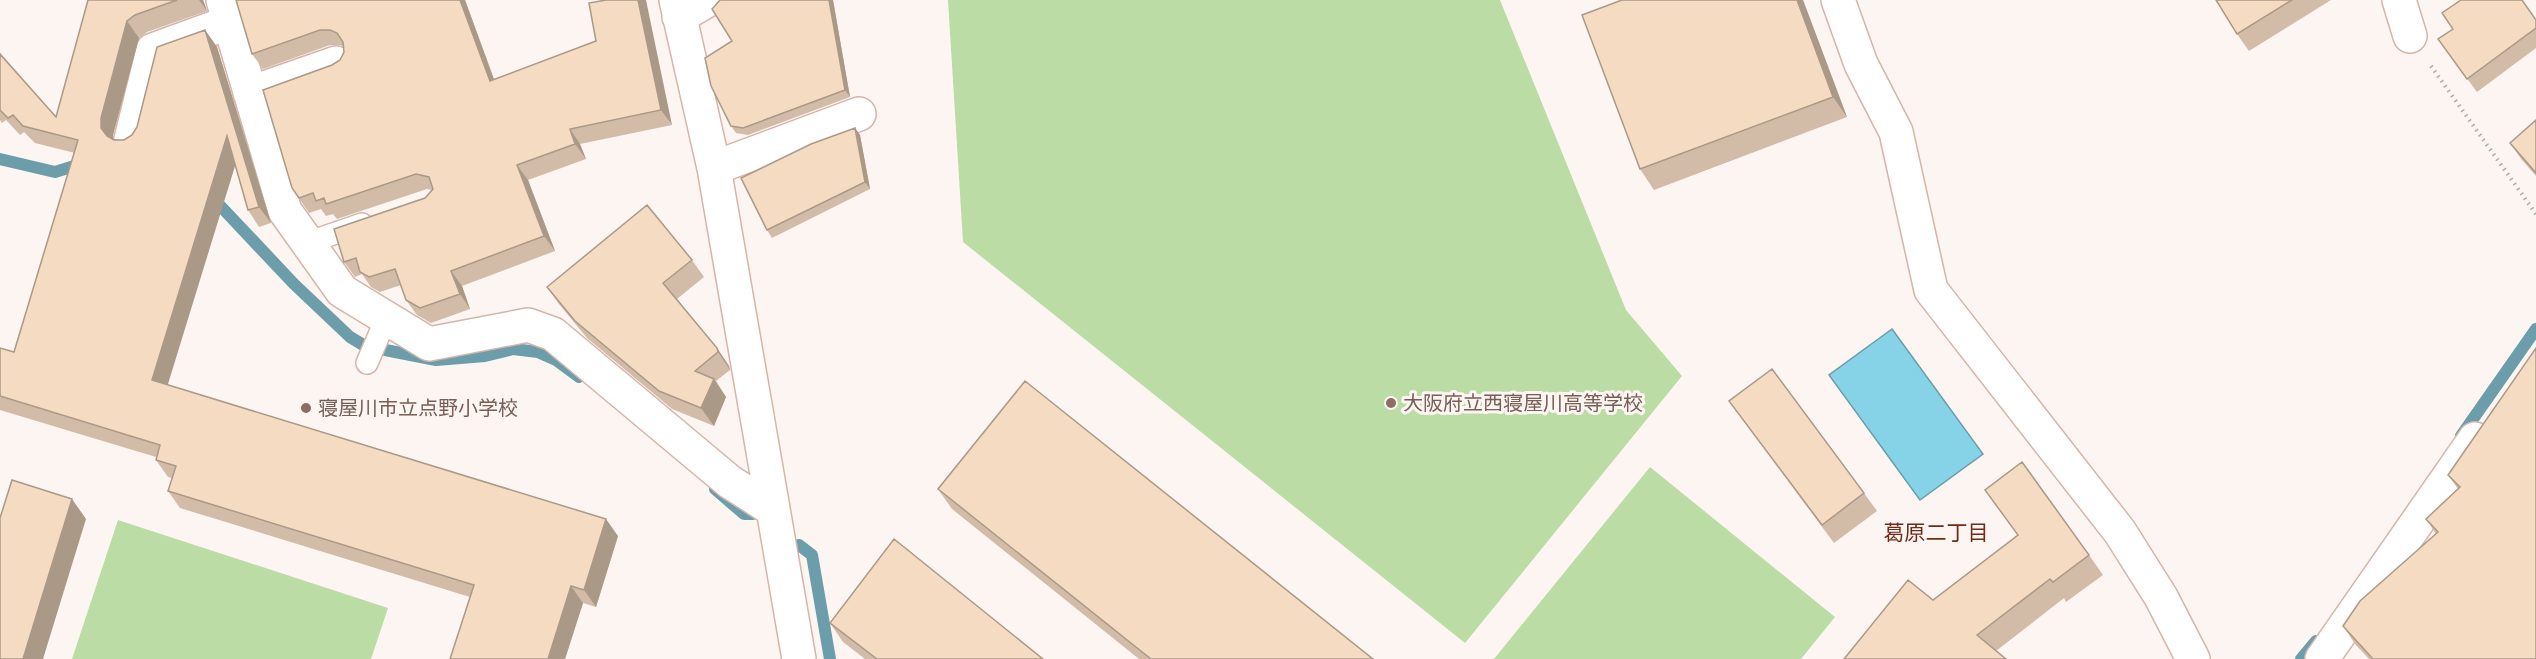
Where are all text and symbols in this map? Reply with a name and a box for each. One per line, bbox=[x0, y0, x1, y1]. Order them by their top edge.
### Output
place label: 大阪府立西寝屋川高等学校 bbox=[1403, 391, 1643, 415]
place label: 寝屋川市立点野小学校 bbox=[318, 396, 518, 420]
marker: 大阪府立西寝屋川高等学校 bbox=[1384, 396, 1398, 410]
marker: 寝屋川市立点野小学校 bbox=[299, 401, 313, 415]
district label: 葛原二丁目 bbox=[1884, 521, 1989, 545]

